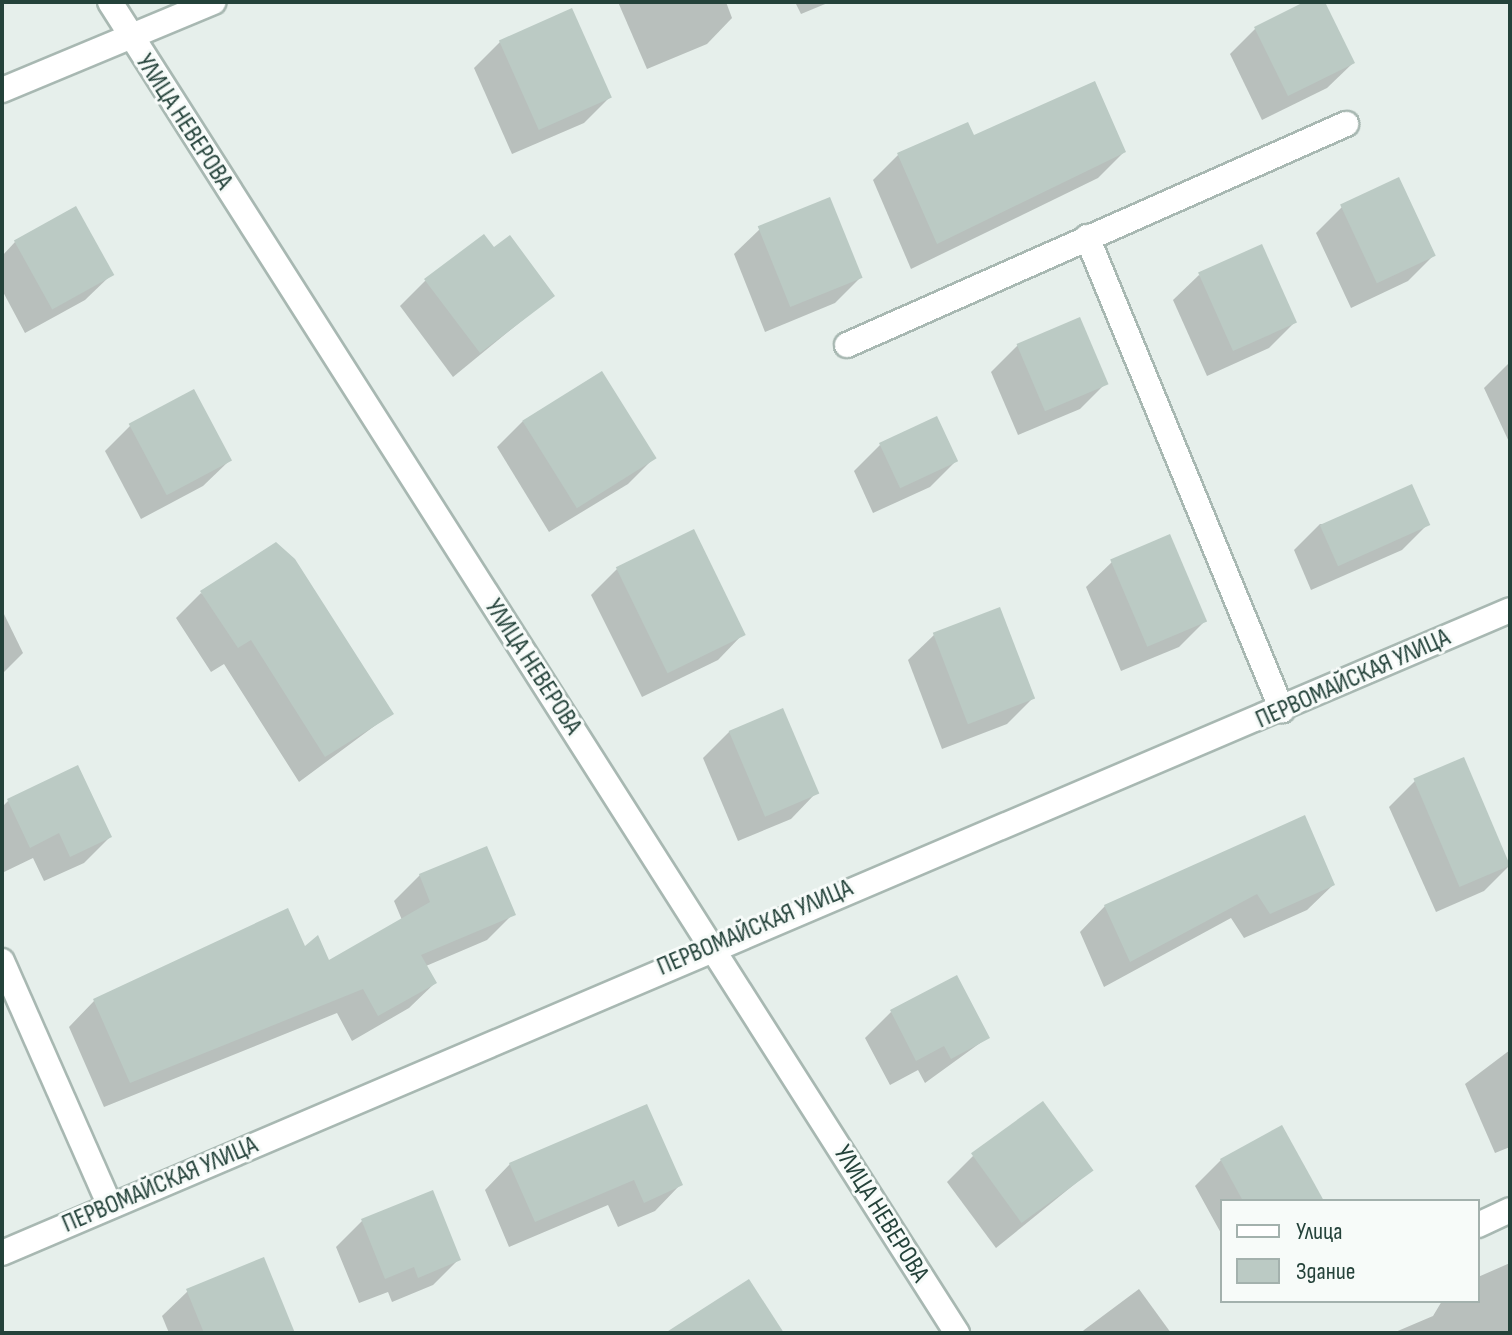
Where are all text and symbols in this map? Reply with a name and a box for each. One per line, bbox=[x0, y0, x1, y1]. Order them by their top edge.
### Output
street label: УЛИЦА НЕВЕРОВА bbox=[129, 48, 239, 196]
street label: УЛИЦА НЕВЕРОВА bbox=[478, 593, 588, 741]
street label: ПЕРВОМАЙСКАЯ УЛИЦА bbox=[1251, 622, 1455, 736]
street label: ПЕРВОМАЙСКАЯ УЛИЦА bbox=[653, 873, 857, 983]
street label: ПЕРВОМАЙСКАЯ УЛИЦА bbox=[58, 1130, 262, 1240]
street label: УЛИЦА НЕВЕРОВА bbox=[827, 1140, 935, 1288]
legend bbox=[1220, 1199, 1480, 1303]
text: Улица bbox=[1296, 1217, 1342, 1246]
text: Здание bbox=[1296, 1257, 1355, 1286]

